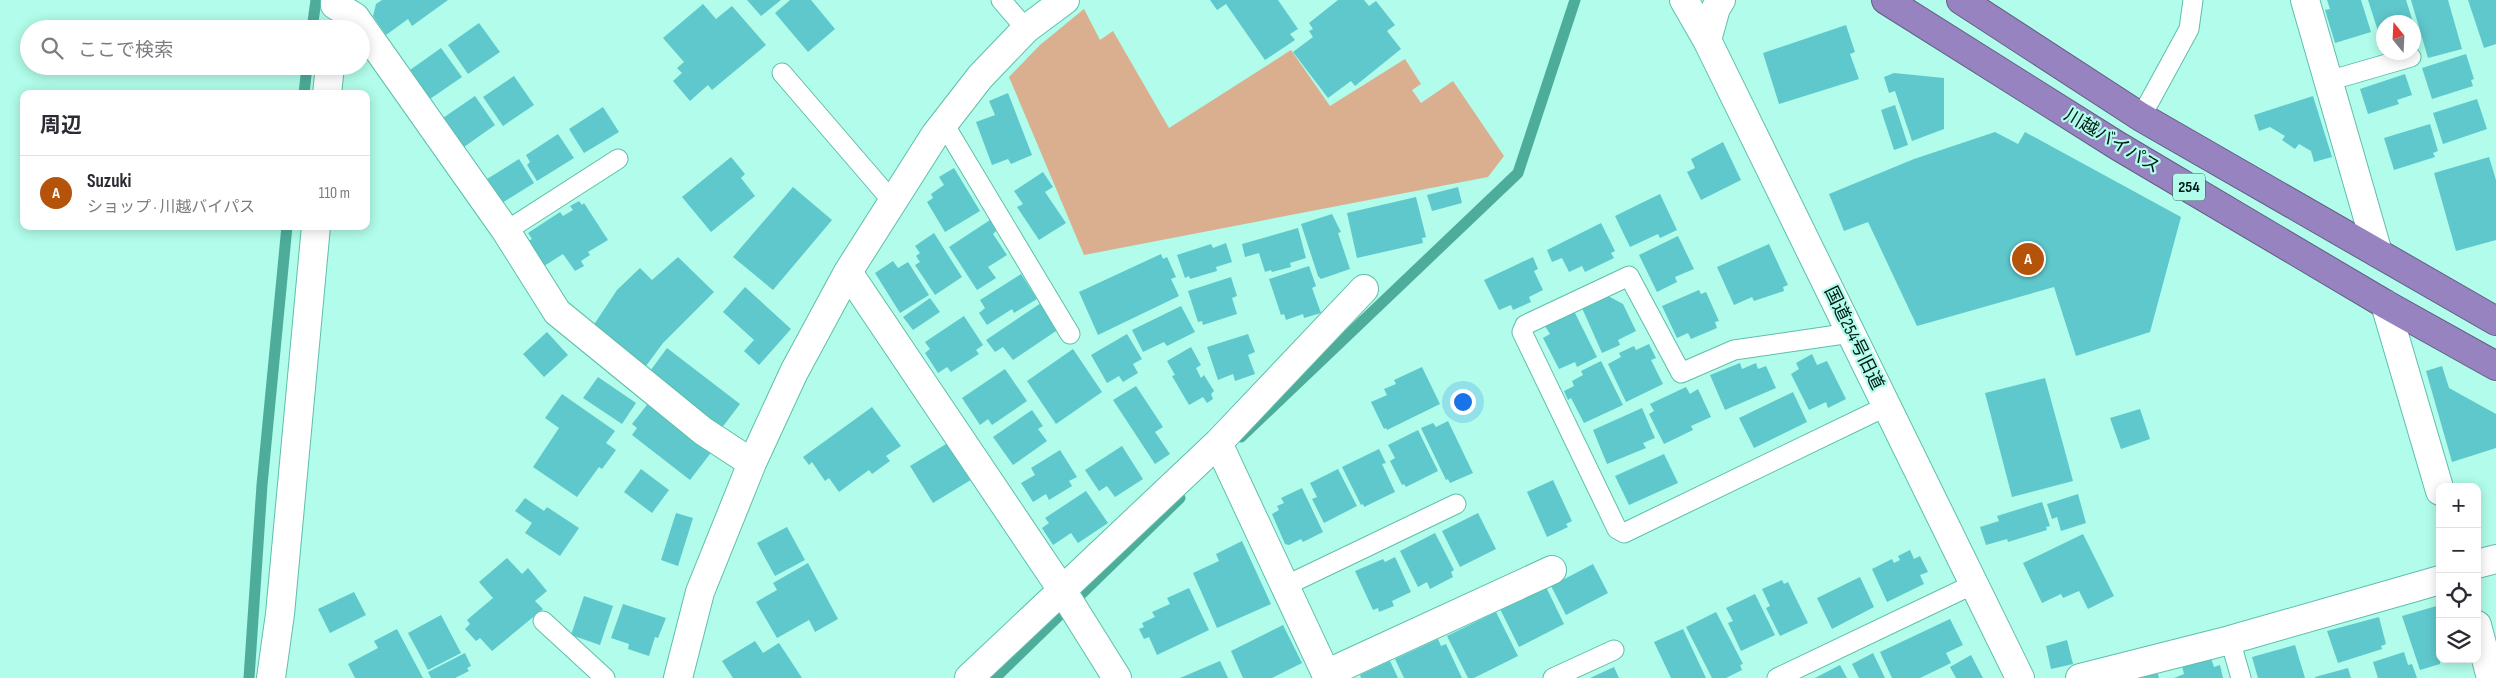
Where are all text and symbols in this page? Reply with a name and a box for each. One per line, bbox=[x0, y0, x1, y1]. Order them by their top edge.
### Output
north arrow bbox=[2376, 15, 2421, 60]
search box bbox=[20, 20, 370, 75]
icon: search bbox=[38, 34, 66, 62]
text: ここで検索 bbox=[78, 39, 173, 62]
street label: 川越バイパス bbox=[2060, 104, 2164, 178]
text: 周辺 bbox=[40, 113, 82, 138]
text: Suzuki bbox=[87, 170, 131, 193]
road number: 254 bbox=[2173, 173, 2205, 200]
text: A bbox=[52, 184, 60, 203]
text: 110 m bbox=[319, 184, 350, 203]
text: ショップ · 川越バイパス bbox=[87, 198, 255, 217]
pin: A bbox=[2012, 240, 2044, 278]
street label: 国道254号旧道 bbox=[1820, 283, 1888, 393]
your location bbox=[1450, 389, 1476, 415]
map controls bbox=[2436, 483, 2481, 663]
button: + bbox=[2436, 483, 2481, 528]
button: − bbox=[2436, 528, 2481, 573]
button: locate bbox=[2436, 573, 2481, 618]
button: layers bbox=[2436, 618, 2481, 663]

